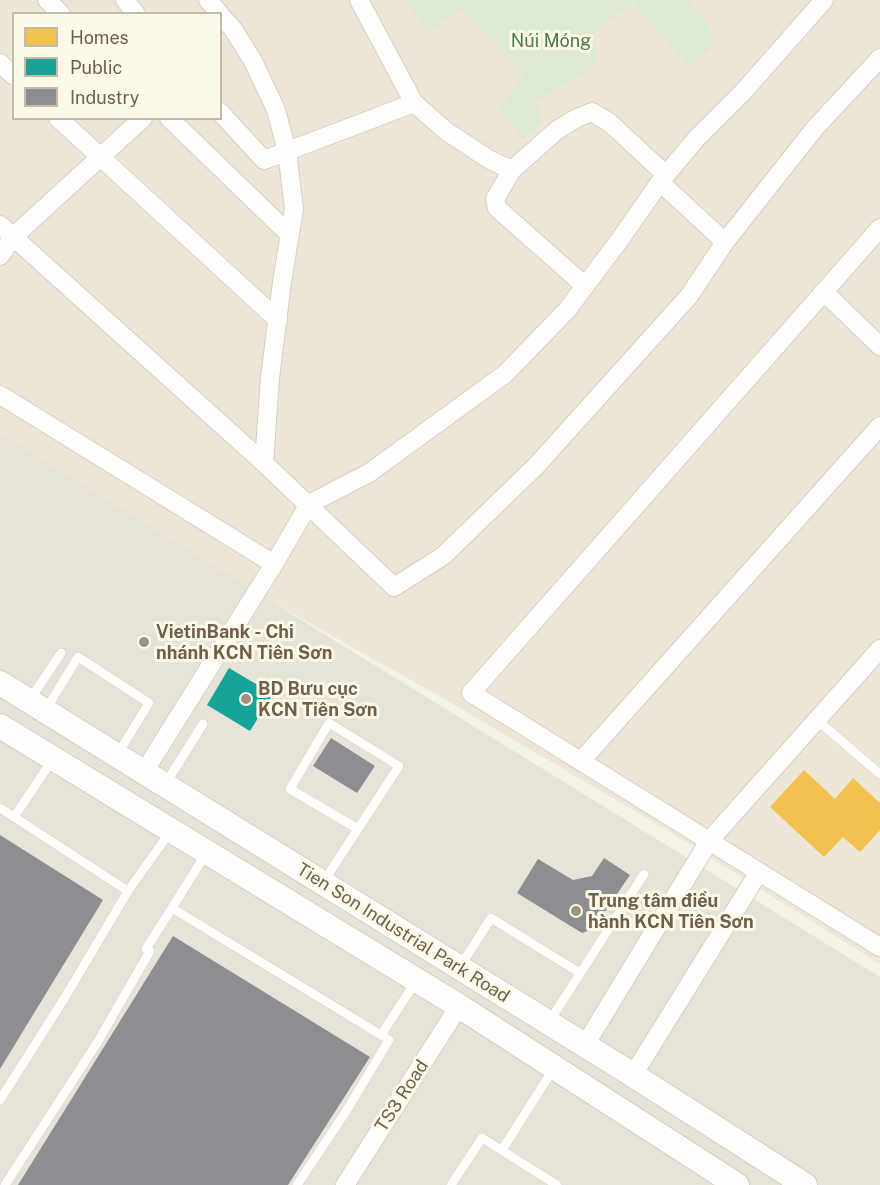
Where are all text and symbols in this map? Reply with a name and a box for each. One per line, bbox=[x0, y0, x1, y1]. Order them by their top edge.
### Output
legend bbox=[12, 12, 222, 120]
text: Homes bbox=[70, 27, 129, 48]
park label: Núi Móng bbox=[511, 30, 591, 52]
text: Public bbox=[70, 57, 122, 78]
text: Industry bbox=[70, 87, 139, 108]
place label: VietinBank - Chi nhánh KCN Tiên Sơn bbox=[156, 621, 332, 664]
marker: VietinBank - Chi nhánh KCN Tiên Sơn bbox=[137, 635, 151, 649]
place label: BD Bưu cục KCN Tiên Sơn bbox=[258, 678, 378, 720]
marker: BD Bưu cục KCN Tiên Sơn bbox=[239, 692, 253, 706]
street label: Tien Son Industrial Park Road bbox=[293, 859, 513, 1007]
place label: Trung tâm điều hành KCN Tiên Sơn bbox=[588, 890, 754, 932]
marker: Trung tâm điều hành KCN Tiên Sơn bbox=[569, 904, 583, 918]
street label: TS3 Road bbox=[371, 1056, 433, 1136]

